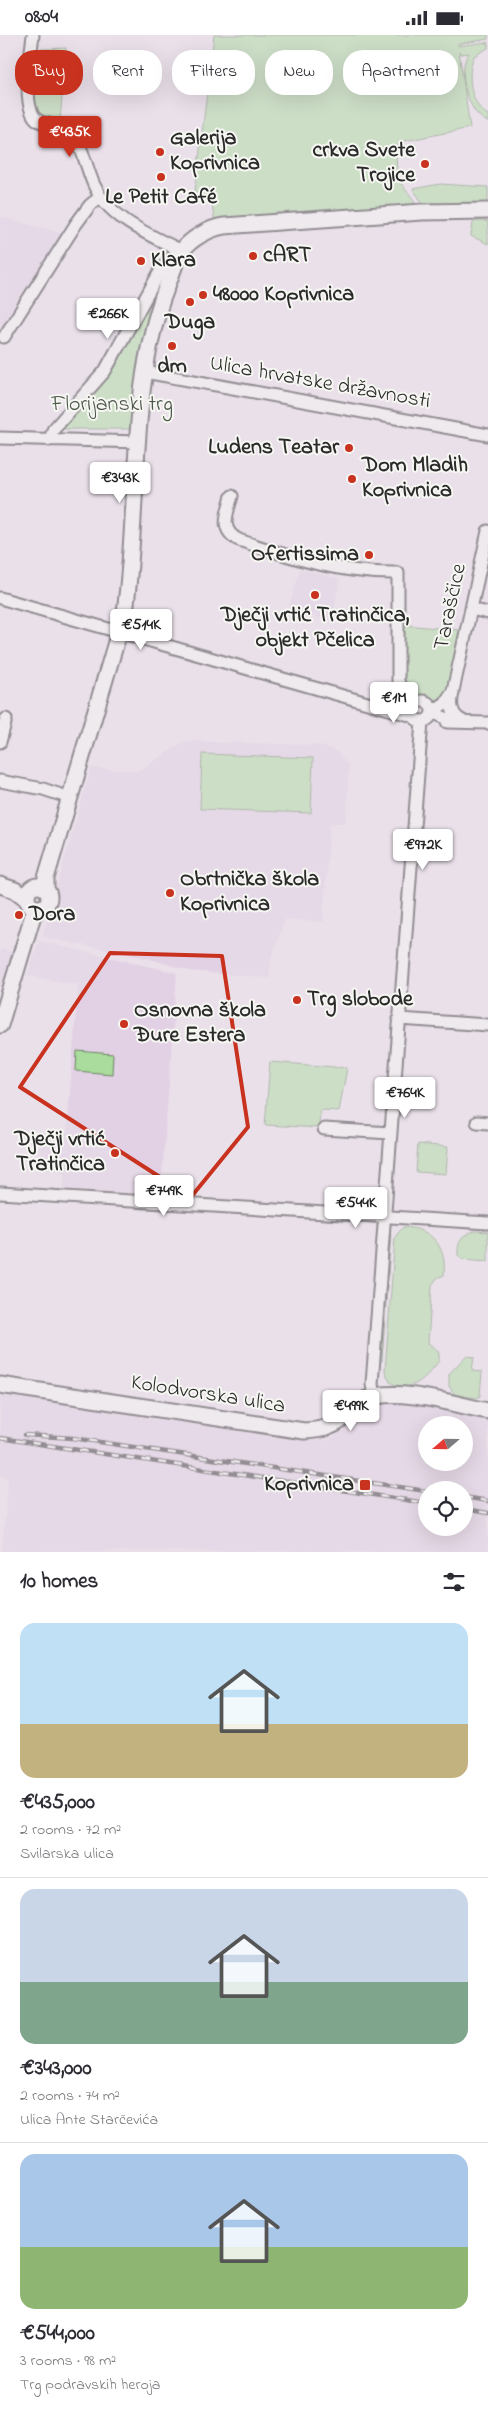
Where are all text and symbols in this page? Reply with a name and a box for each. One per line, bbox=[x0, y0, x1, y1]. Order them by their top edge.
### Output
text: 08:04 bbox=[25, 4, 58, 31]
chip: Buy bbox=[15, 50, 83, 95]
chip: Rent bbox=[93, 50, 162, 95]
chip: Filters bbox=[172, 50, 255, 95]
chip: New bbox=[265, 50, 333, 95]
chip: Apartment bbox=[343, 50, 458, 95]
pin: €435K bbox=[35, 115, 105, 158]
text: €435K bbox=[49, 120, 91, 144]
place label: Galerija Koprivnica bbox=[170, 123, 260, 180]
place label: crkva Svete Trojice bbox=[313, 135, 416, 192]
marker: Galerija Koprivnica bbox=[154, 146, 166, 158]
marker: crkva Svete Trojice bbox=[419, 158, 431, 170]
marker: Le Petit Café bbox=[155, 171, 167, 183]
place label: Le Petit Café bbox=[105, 182, 218, 214]
place label: cART bbox=[263, 240, 311, 272]
place label: Klara bbox=[151, 245, 196, 277]
marker: cART bbox=[247, 250, 259, 262]
marker: Klara bbox=[135, 255, 147, 267]
place label: 48000 Koprivnica bbox=[213, 279, 354, 311]
marker: 48000 Koprivnica bbox=[197, 289, 209, 301]
marker: Duga bbox=[184, 296, 196, 308]
pin: €266K bbox=[73, 297, 143, 340]
text: €266K bbox=[88, 302, 128, 326]
place label: Duga bbox=[164, 307, 215, 340]
marker: dm bbox=[166, 340, 178, 352]
street label: Ulica hrvatske državnosti bbox=[207, 348, 433, 418]
place label: dm bbox=[157, 351, 187, 383]
park label: Florijanski trg bbox=[50, 389, 173, 422]
place label: Ludens Teatar bbox=[208, 432, 340, 464]
marker: Ludens Teatar bbox=[343, 442, 355, 454]
place label: Dom Mladih Koprivnica bbox=[361, 450, 468, 507]
pin: €343K bbox=[85, 461, 155, 504]
text: €343K bbox=[101, 466, 139, 490]
marker: Dom Mladih Koprivnica bbox=[346, 473, 358, 485]
place label: Ofertissima bbox=[251, 539, 359, 571]
marker: Ofertissima bbox=[363, 549, 375, 561]
street label: Taraščice bbox=[426, 561, 476, 653]
marker: Dječji vrtić Tratinčica, objekt Pčelica bbox=[309, 589, 321, 601]
place label: Dječji vrtić Tratinčica, objekt Pčelica bbox=[220, 600, 410, 657]
pin: €514K bbox=[106, 609, 176, 651]
text: €514K bbox=[121, 613, 161, 637]
pin: €1M bbox=[370, 681, 418, 724]
text: €1M bbox=[381, 686, 407, 710]
pin: €972K bbox=[388, 829, 458, 871]
text: €972K bbox=[404, 833, 442, 857]
place label: Obrtnička škola Koprivnica bbox=[180, 864, 319, 921]
marker: Obrtnička škola Koprivnica bbox=[164, 887, 176, 899]
place label: Dora bbox=[28, 899, 75, 931]
marker: Dora bbox=[13, 909, 25, 921]
place label: Trg slobode bbox=[307, 984, 414, 1017]
marker: Trg slobode bbox=[291, 994, 303, 1006]
place label: Osnovna škola Đure Estera bbox=[133, 995, 266, 1052]
marker: Osnovna škola Đure Estera bbox=[118, 1018, 130, 1030]
pin: €764K bbox=[370, 1077, 440, 1119]
text: €764K bbox=[385, 1081, 425, 1105]
place label: Dječji vrtić Tratinčica bbox=[14, 1124, 106, 1181]
marker: Dječji vrtić Tratinčica bbox=[109, 1147, 121, 1159]
pin: €749K bbox=[129, 1175, 199, 1217]
text: €749K bbox=[146, 1179, 182, 1203]
pin: €544K bbox=[321, 1187, 391, 1229]
text: €544K bbox=[335, 1191, 377, 1215]
street label: Kolodvorska ulica bbox=[129, 1367, 287, 1423]
pin: €499K bbox=[316, 1389, 386, 1432]
text: €499K bbox=[333, 1394, 369, 1418]
north arrow bbox=[418, 1416, 472, 1471]
map controls bbox=[418, 1416, 473, 1536]
place label: Koprivnica bbox=[264, 1469, 354, 1501]
marker: Koprivnica bbox=[358, 1478, 372, 1492]
button: locate bbox=[418, 1481, 473, 1536]
text: 10 homes bbox=[20, 1567, 98, 1597]
icon: filters bbox=[440, 1568, 468, 1596]
icon: home bbox=[199, 1656, 289, 1746]
text: €435,000 bbox=[20, 1788, 95, 1818]
text: 2 rooms · 72 m² bbox=[20, 1818, 121, 1842]
text: Svilarska ulica bbox=[20, 1842, 114, 1866]
icon: home bbox=[199, 1921, 289, 2011]
text: €343,000 bbox=[20, 2054, 91, 2084]
text: 2 rooms · 74 m² bbox=[20, 2084, 120, 2108]
text: Ulica Ante Starčevića bbox=[20, 2108, 158, 2132]
icon: home bbox=[199, 2186, 289, 2276]
text: €544,000 bbox=[20, 2319, 95, 2349]
text: 3 rooms · 98 m² bbox=[20, 2349, 116, 2373]
text: Trg podravskih heroja bbox=[20, 2373, 160, 2397]

